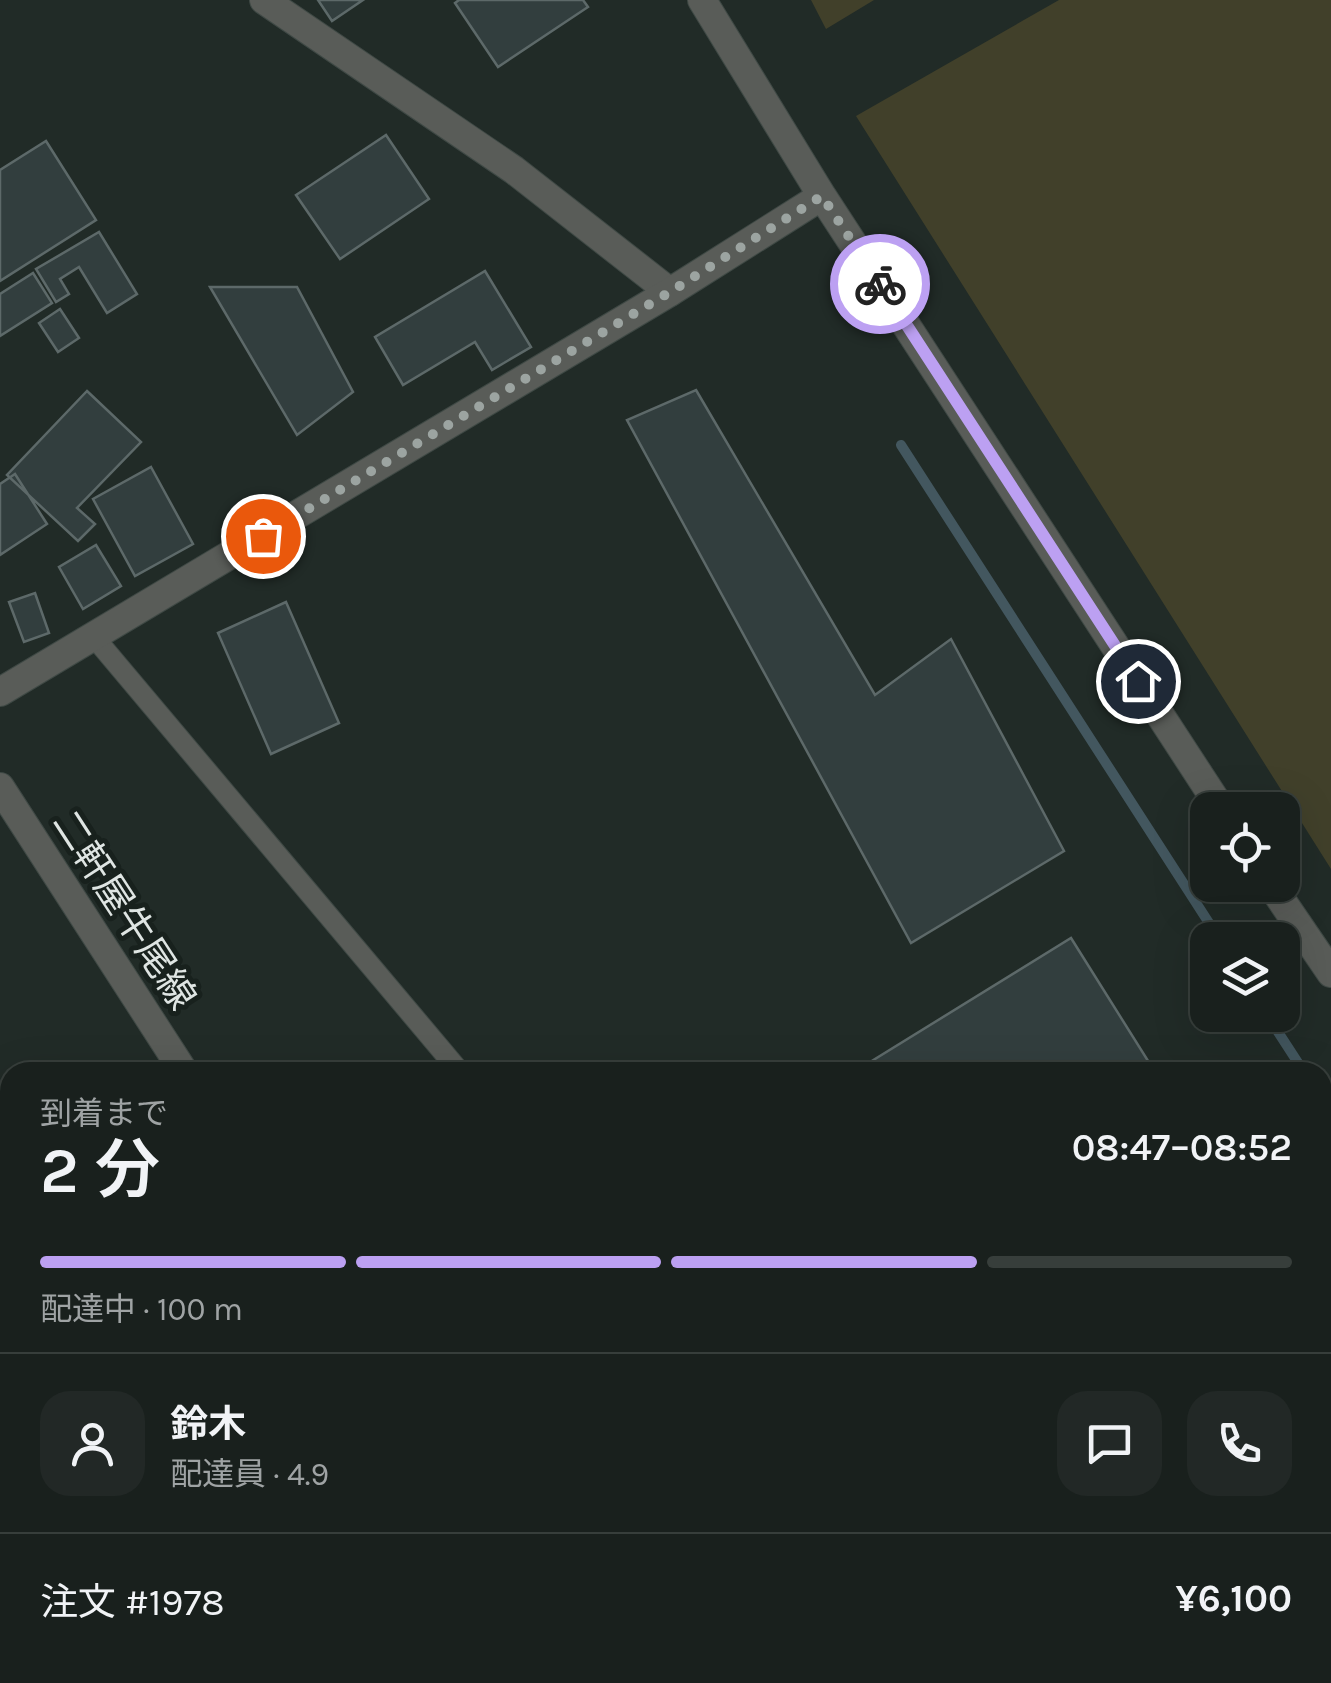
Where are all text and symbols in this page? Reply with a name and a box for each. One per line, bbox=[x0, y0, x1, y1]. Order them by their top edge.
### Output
courier bbox=[830, 234, 930, 334]
icon: bike bbox=[853, 257, 908, 312]
pin bbox=[221, 494, 306, 579]
icon: bag bbox=[236, 509, 291, 564]
pin bbox=[1096, 639, 1181, 724]
icon: home bbox=[1111, 654, 1166, 709]
map controls bbox=[1190, 792, 1300, 1032]
button: locate bbox=[1190, 792, 1300, 902]
street label: 二軒屋牛尾線 bbox=[43, 802, 205, 1018]
button: layers bbox=[1190, 922, 1300, 1032]
text: 到着まで bbox=[40, 1095, 168, 1132]
text: 08:47–08:52 bbox=[1072, 1125, 1292, 1170]
text: 2 分 bbox=[40, 1132, 160, 1208]
text: 配達中 · 100 m bbox=[40, 1291, 243, 1328]
button: person bbox=[40, 1391, 145, 1496]
button: chat bbox=[1057, 1391, 1162, 1496]
button: phone bbox=[1187, 1391, 1292, 1496]
text: 鈴木 bbox=[170, 1402, 246, 1447]
text: 配達員 · 4.9 bbox=[170, 1456, 329, 1493]
text: ¥6,100 bbox=[1175, 1576, 1292, 1621]
text: 注文 #1978 bbox=[40, 1580, 225, 1625]

